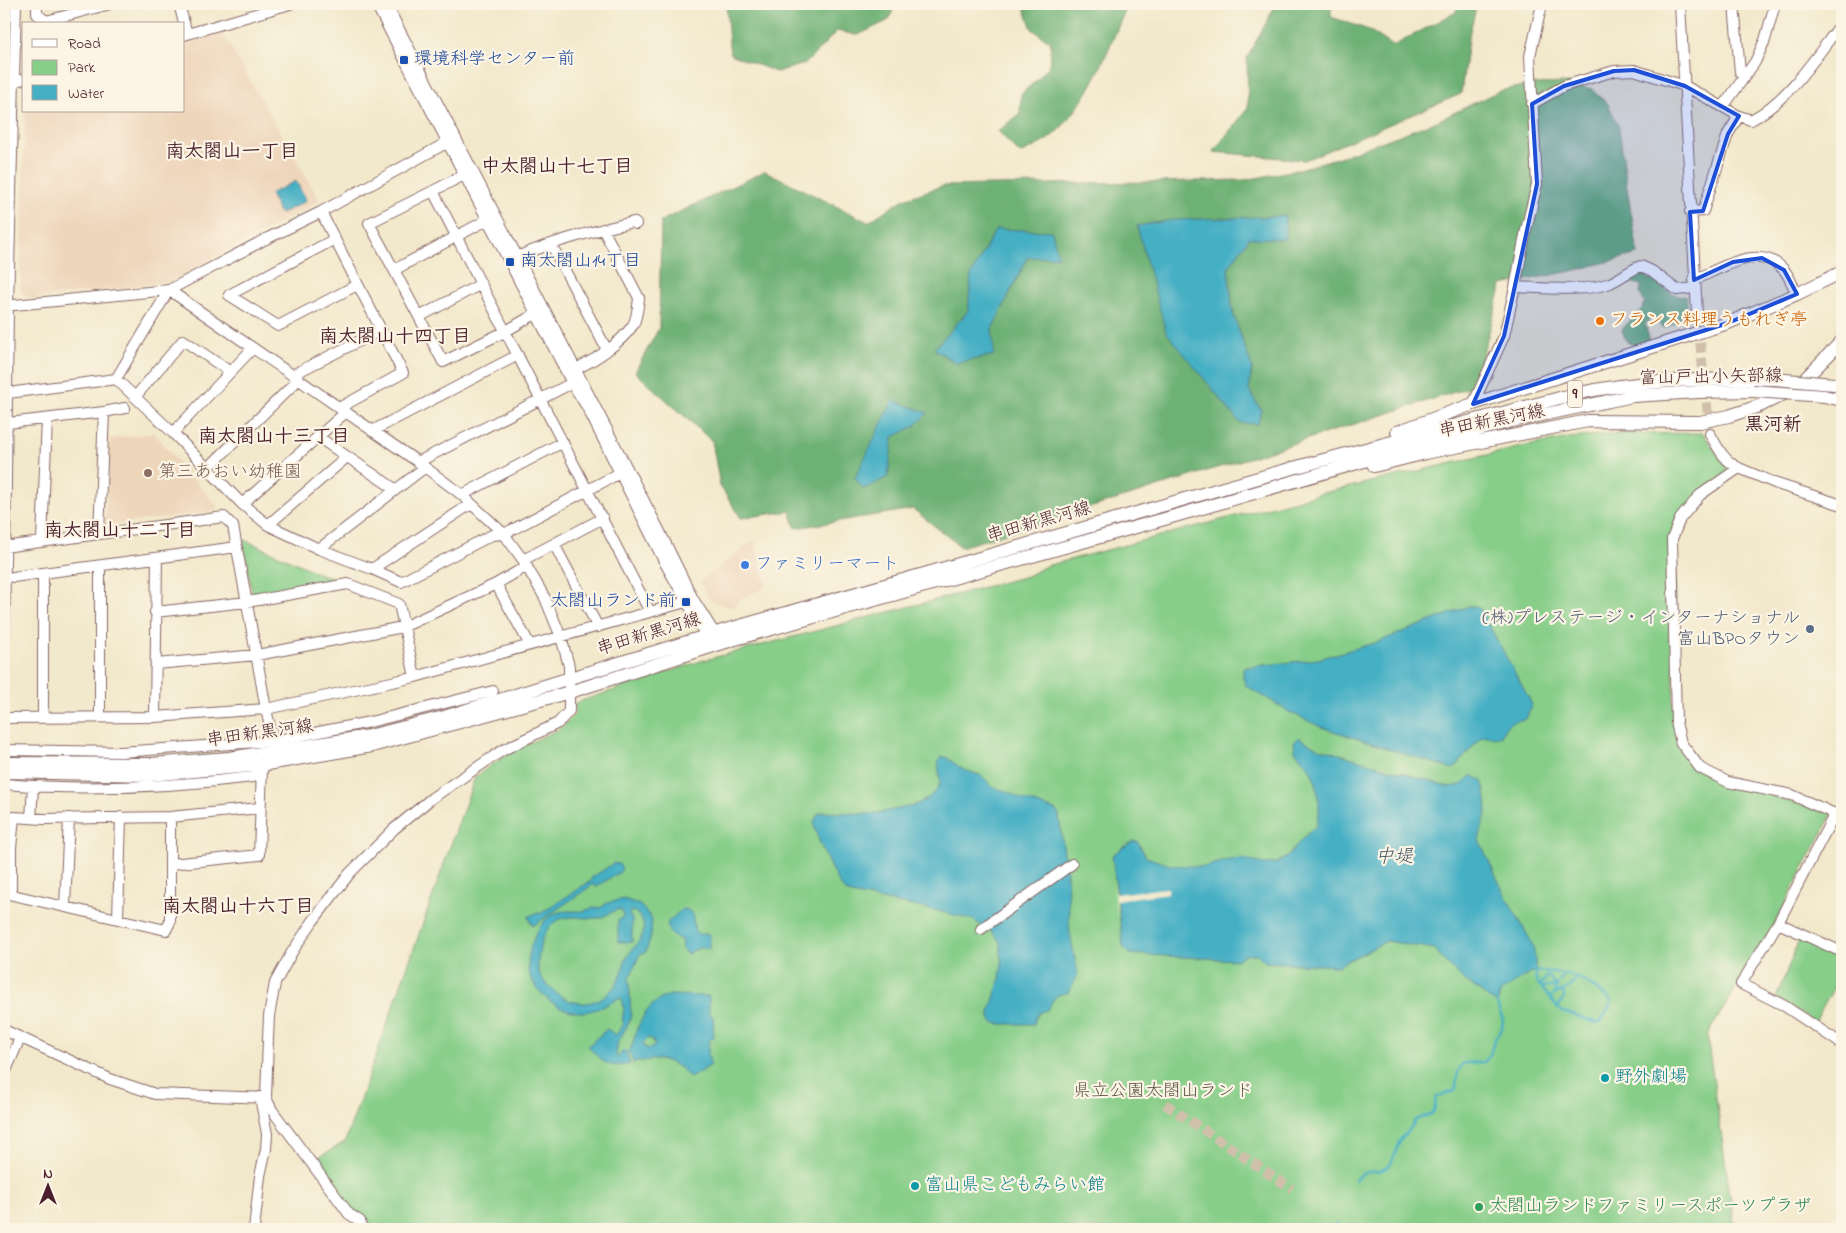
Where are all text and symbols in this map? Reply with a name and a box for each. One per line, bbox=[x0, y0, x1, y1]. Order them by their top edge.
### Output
legend bbox=[22, 22, 185, 112]
text: Road bbox=[68, 33, 101, 55]
place label: 環境科学センター前 bbox=[414, 47, 575, 73]
marker: 環境科学センター前 bbox=[398, 54, 410, 66]
text: Park bbox=[68, 57, 96, 79]
text: Water bbox=[68, 83, 104, 105]
district label: 南太閤山一丁目 bbox=[165, 139, 299, 166]
district label: 中太閤山十七丁目 bbox=[481, 154, 633, 181]
place label: 南太閤山14丁目 bbox=[520, 249, 641, 275]
marker: 南太閤山14丁目 bbox=[504, 256, 516, 268]
place label: フランス料理うもれぎ亭 bbox=[1610, 308, 1808, 334]
marker: フランス料理うもれぎ亭 bbox=[1594, 315, 1606, 327]
district label: 南太閤山十四丁目 bbox=[319, 324, 471, 351]
street label: 富山戸出小矢部線 bbox=[1639, 364, 1783, 392]
road number: 9 bbox=[1568, 380, 1582, 408]
street label: 串田新黒河線 bbox=[1437, 399, 1547, 445]
district label: 黒河新 bbox=[1744, 412, 1802, 439]
district label: 南太閤山十三丁目 bbox=[198, 424, 350, 451]
place label: 第三あおい幼稚園 bbox=[158, 460, 302, 486]
marker: 第三あおい幼稚園 bbox=[142, 467, 154, 479]
street label: 串田新黒河線 bbox=[984, 496, 1094, 550]
district label: 南太閤山十二丁目 bbox=[44, 518, 196, 545]
place label: ファミリーマート bbox=[755, 552, 899, 578]
marker: ファミリーマート bbox=[739, 559, 751, 571]
place label: 太閤山ランド前 bbox=[550, 589, 676, 615]
marker: 太閤山ランド前 bbox=[680, 596, 692, 608]
place label: (株)プレステージ・インターナショナル 富山BPOタウン bbox=[1482, 606, 1800, 653]
street label: 串田新黒河線 bbox=[594, 607, 704, 663]
marker: (株)プレステージ・インターナショナル 富山BPOタウン bbox=[1804, 623, 1816, 635]
street label: 串田新黒河線 bbox=[205, 714, 315, 754]
water label: 中堤 bbox=[1375, 844, 1414, 871]
district label: 南太閤山十六丁目 bbox=[162, 894, 314, 921]
place label: 野外劇場 bbox=[1615, 1065, 1687, 1091]
marker: 野外劇場 bbox=[1599, 1072, 1611, 1084]
park label: 県立公園太閤山ランド bbox=[1073, 1079, 1253, 1105]
north arrow bbox=[22, 1160, 72, 1210]
text: N bbox=[43, 1164, 53, 1185]
place label: 富山県こどもみらい館 bbox=[925, 1173, 1105, 1199]
marker: 富山県こどもみらい館 bbox=[909, 1180, 921, 1192]
place label: 太閤山ランドファミリースポーツプラザ bbox=[1489, 1194, 1812, 1220]
marker: 太閤山ランドファミリースポーツプラザ bbox=[1473, 1201, 1485, 1213]

